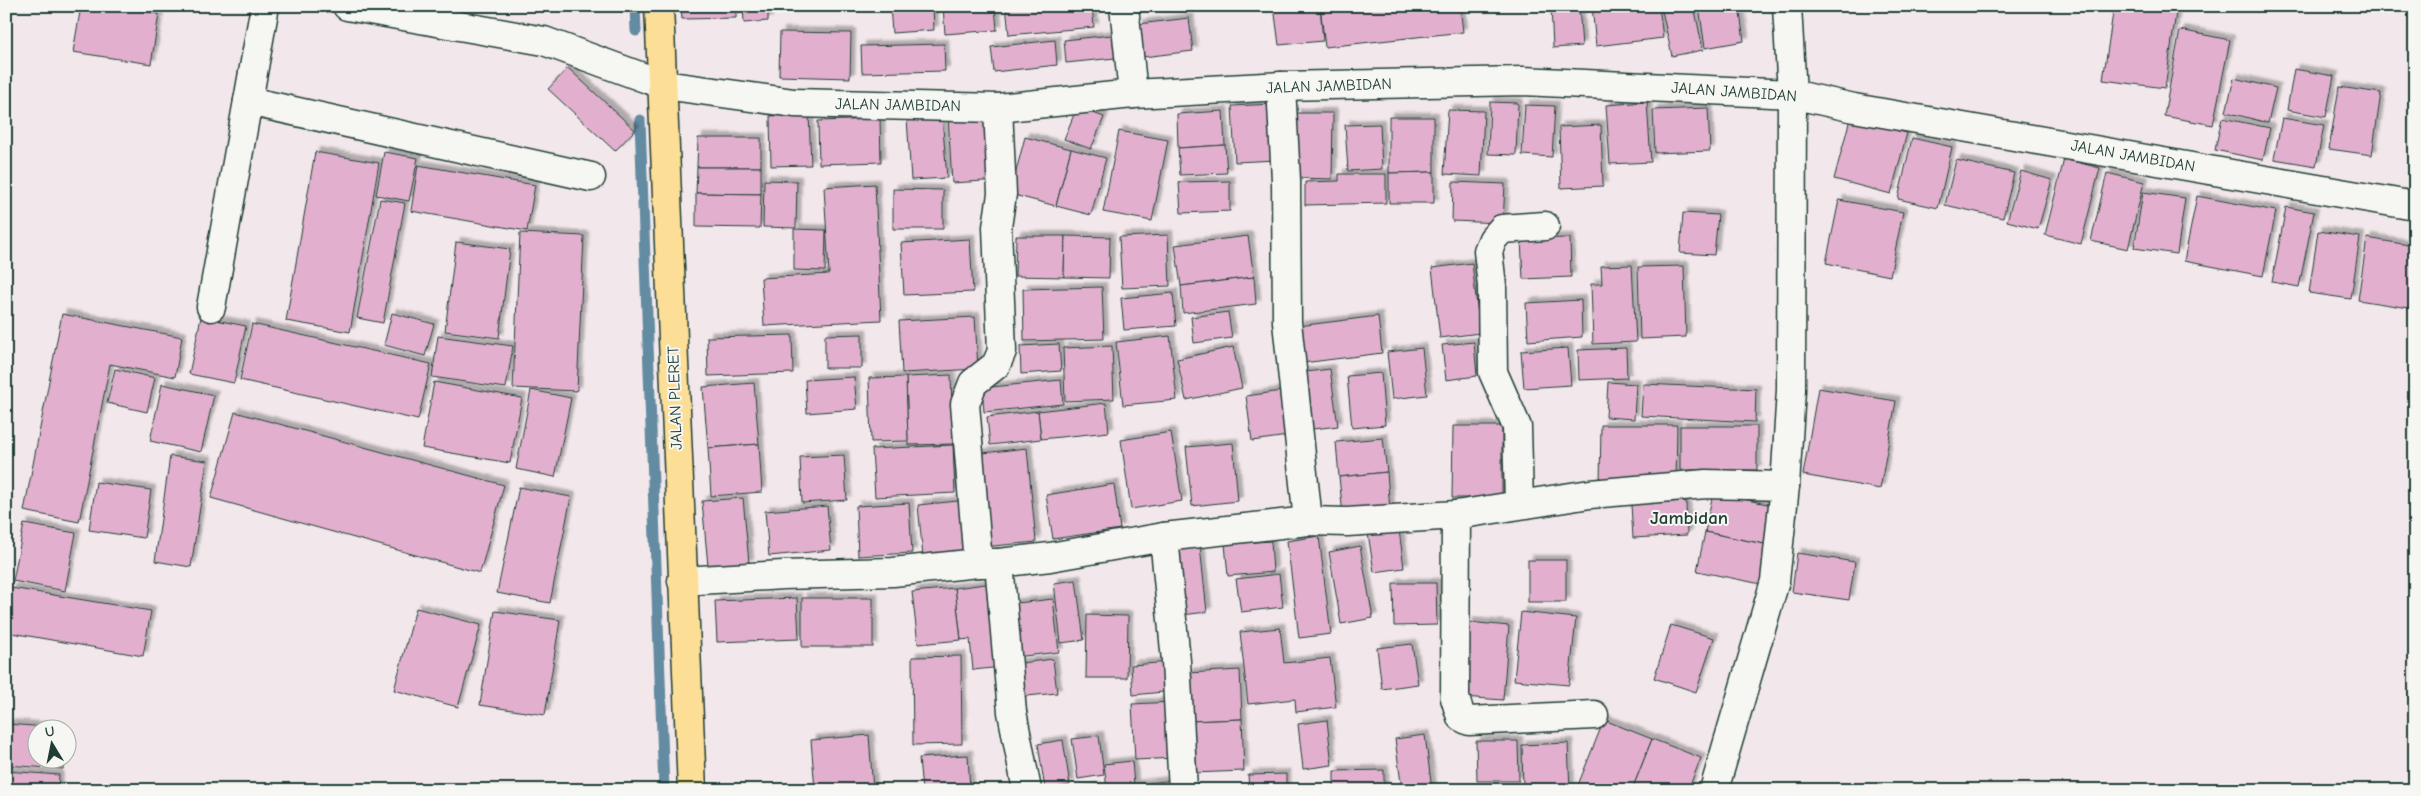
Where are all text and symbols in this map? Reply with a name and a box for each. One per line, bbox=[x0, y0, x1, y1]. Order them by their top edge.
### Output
street label: JALAN JAMBIDAN bbox=[1266, 75, 1392, 97]
street label: JALAN JAMBIDAN bbox=[1671, 79, 1797, 105]
street label: JALAN JAMBIDAN bbox=[835, 95, 961, 115]
street label: JALAN JAMBIDAN bbox=[2069, 136, 2197, 176]
street label: JALAN PLERET bbox=[664, 345, 686, 450]
district label: Jambidan bbox=[1650, 507, 1728, 529]
north arrow bbox=[28, 718, 78, 768]
text: U bbox=[44, 723, 56, 741]

